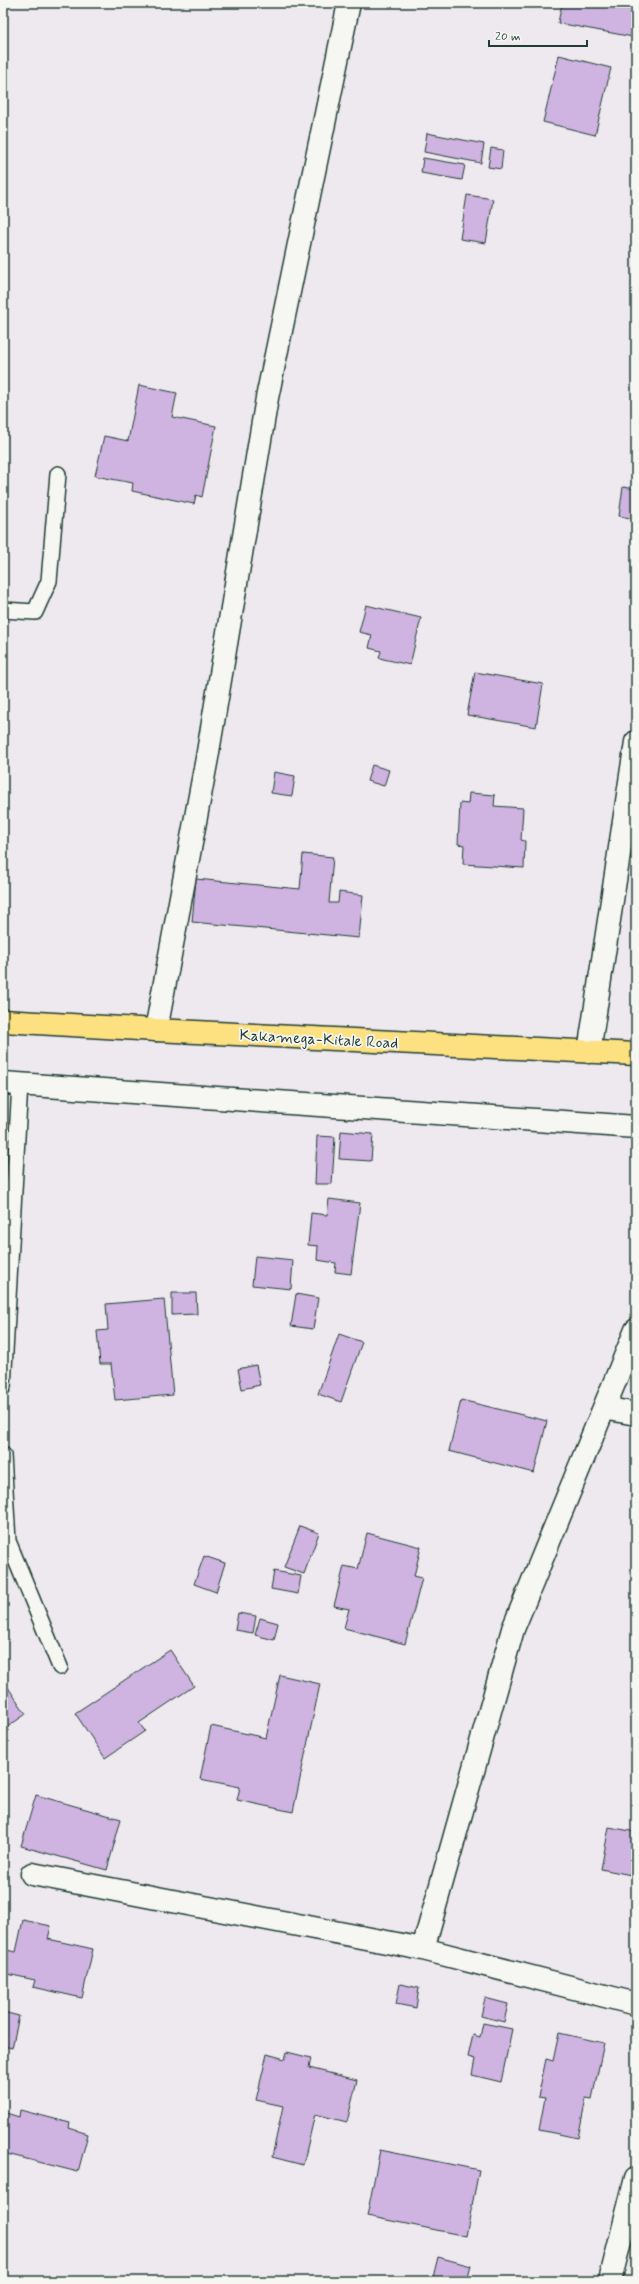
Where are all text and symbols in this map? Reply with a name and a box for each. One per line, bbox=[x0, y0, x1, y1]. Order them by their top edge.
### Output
scale bar bbox=[489, 22, 587, 48]
text: 20 m bbox=[495, 29, 521, 45]
street label: Kakamega-Kitale Road bbox=[239, 1025, 399, 1054]

